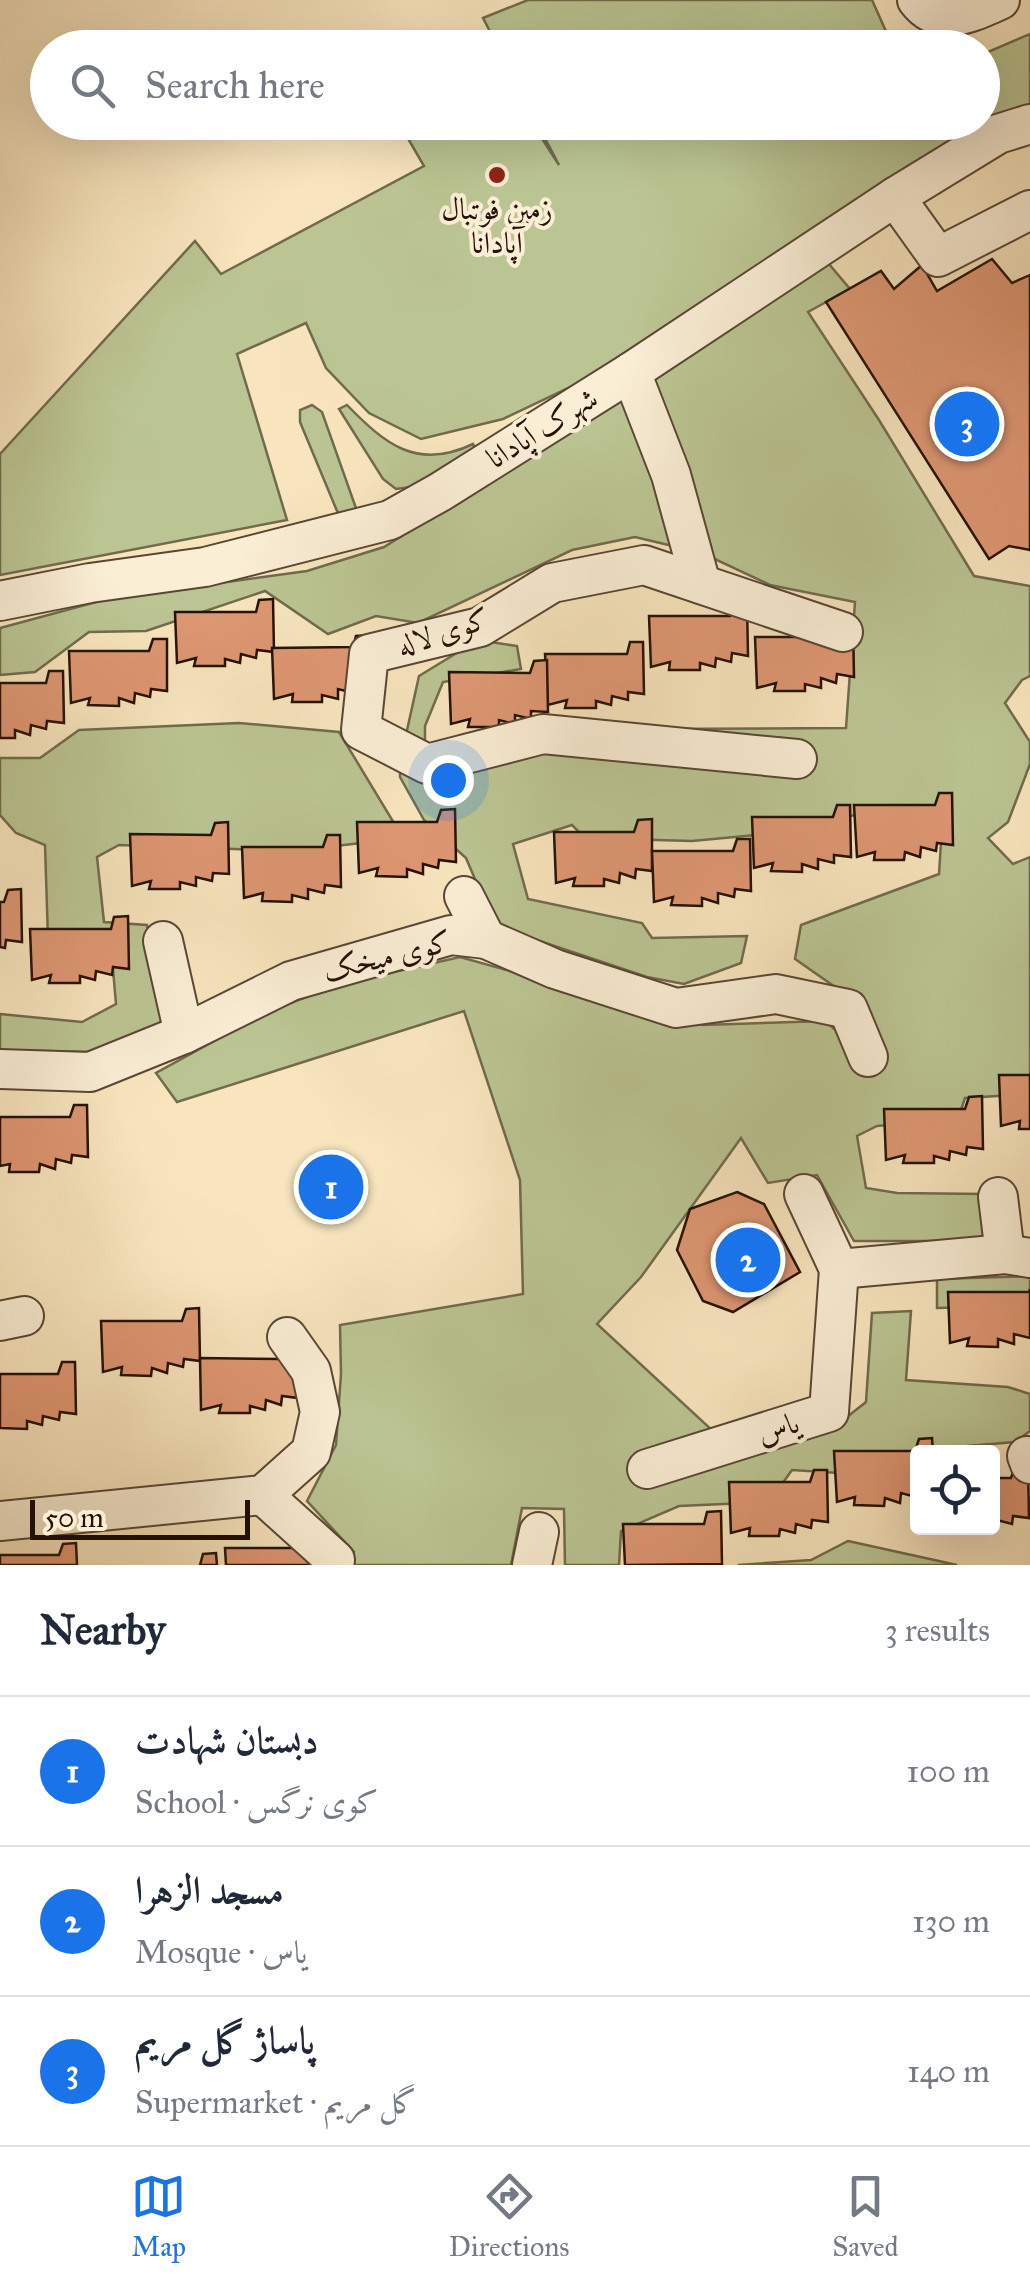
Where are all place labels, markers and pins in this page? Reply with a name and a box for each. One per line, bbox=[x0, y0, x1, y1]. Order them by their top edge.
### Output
marker: زمین فوتبال آپادانا bbox=[486, 164, 508, 186]
place label: زمین فوتبال آپادانا bbox=[441, 191, 553, 264]
pin: 3 bbox=[934, 386, 1000, 462]
pin: 1 bbox=[298, 1150, 364, 1224]
pin: 2 bbox=[716, 1222, 780, 1298]

